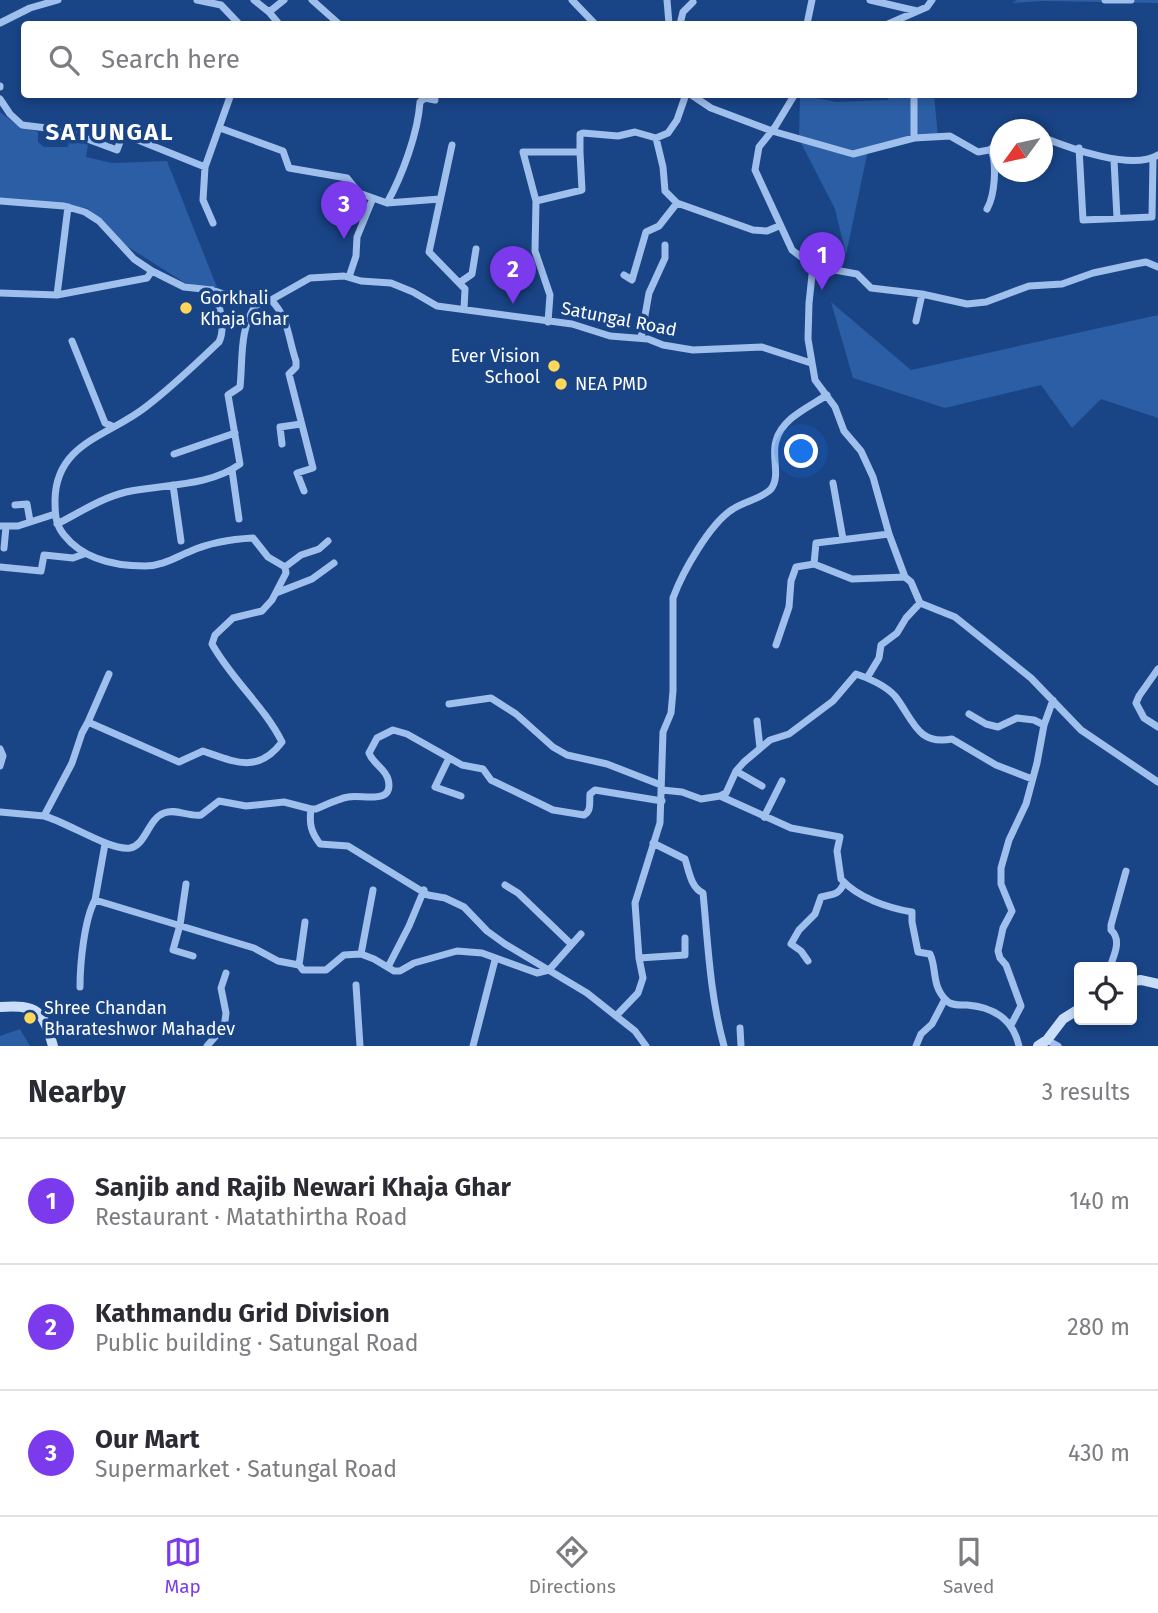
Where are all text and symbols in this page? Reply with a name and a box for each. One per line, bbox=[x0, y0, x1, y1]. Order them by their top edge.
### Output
search box bbox=[21, 21, 1137, 98]
icon: search bbox=[45, 41, 83, 79]
text: Search here bbox=[101, 44, 240, 75]
district label: SATUNGAL bbox=[45, 118, 175, 146]
north arrow bbox=[990, 119, 1053, 182]
pin: 3 bbox=[321, 181, 367, 239]
pin: 1 bbox=[799, 232, 845, 290]
pin: 2 bbox=[490, 246, 536, 304]
place label: Gorkhali Khaja Ghar bbox=[200, 287, 289, 330]
street label: Satungal Road bbox=[559, 297, 679, 341]
marker: Gorkhali Khaja Ghar bbox=[178, 300, 194, 316]
place label: Ever Vision School bbox=[451, 345, 540, 388]
marker: Ever Vision School bbox=[546, 358, 562, 374]
place label: NEA PMD bbox=[575, 373, 648, 395]
marker: NEA PMD bbox=[553, 376, 569, 392]
your location bbox=[784, 434, 818, 468]
map controls bbox=[1074, 962, 1137, 1025]
button: locate bbox=[1074, 962, 1137, 1025]
place label: Shree Chandan Bharateshwor Mahadev bbox=[44, 997, 235, 1040]
marker: Shree Chandan Bharateshwor Mahadev bbox=[22, 1010, 38, 1026]
text: Nearby bbox=[28, 1074, 126, 1110]
text: 3 results bbox=[1042, 1078, 1130, 1106]
text: Sanjib and Rajib Newari Khaja Ghar bbox=[95, 1172, 511, 1203]
text: 1 bbox=[46, 1187, 56, 1215]
text: 140 m bbox=[1069, 1187, 1130, 1215]
text: Restaurant · Matathirtha Road bbox=[95, 1203, 408, 1231]
text: Kathmandu Grid Division bbox=[95, 1298, 390, 1329]
text: 2 bbox=[45, 1313, 57, 1341]
text: 280 m bbox=[1067, 1313, 1130, 1341]
text: Public building · Satungal Road bbox=[95, 1329, 419, 1357]
text: Our Mart bbox=[95, 1424, 200, 1455]
text: 3 bbox=[45, 1439, 57, 1467]
text: 430 m bbox=[1068, 1439, 1130, 1467]
text: Supermarket · Satungal Road bbox=[95, 1455, 397, 1483]
tab: Map bbox=[164, 1533, 202, 1598]
tab: Directions bbox=[529, 1533, 616, 1598]
tab: Saved bbox=[943, 1533, 994, 1598]

